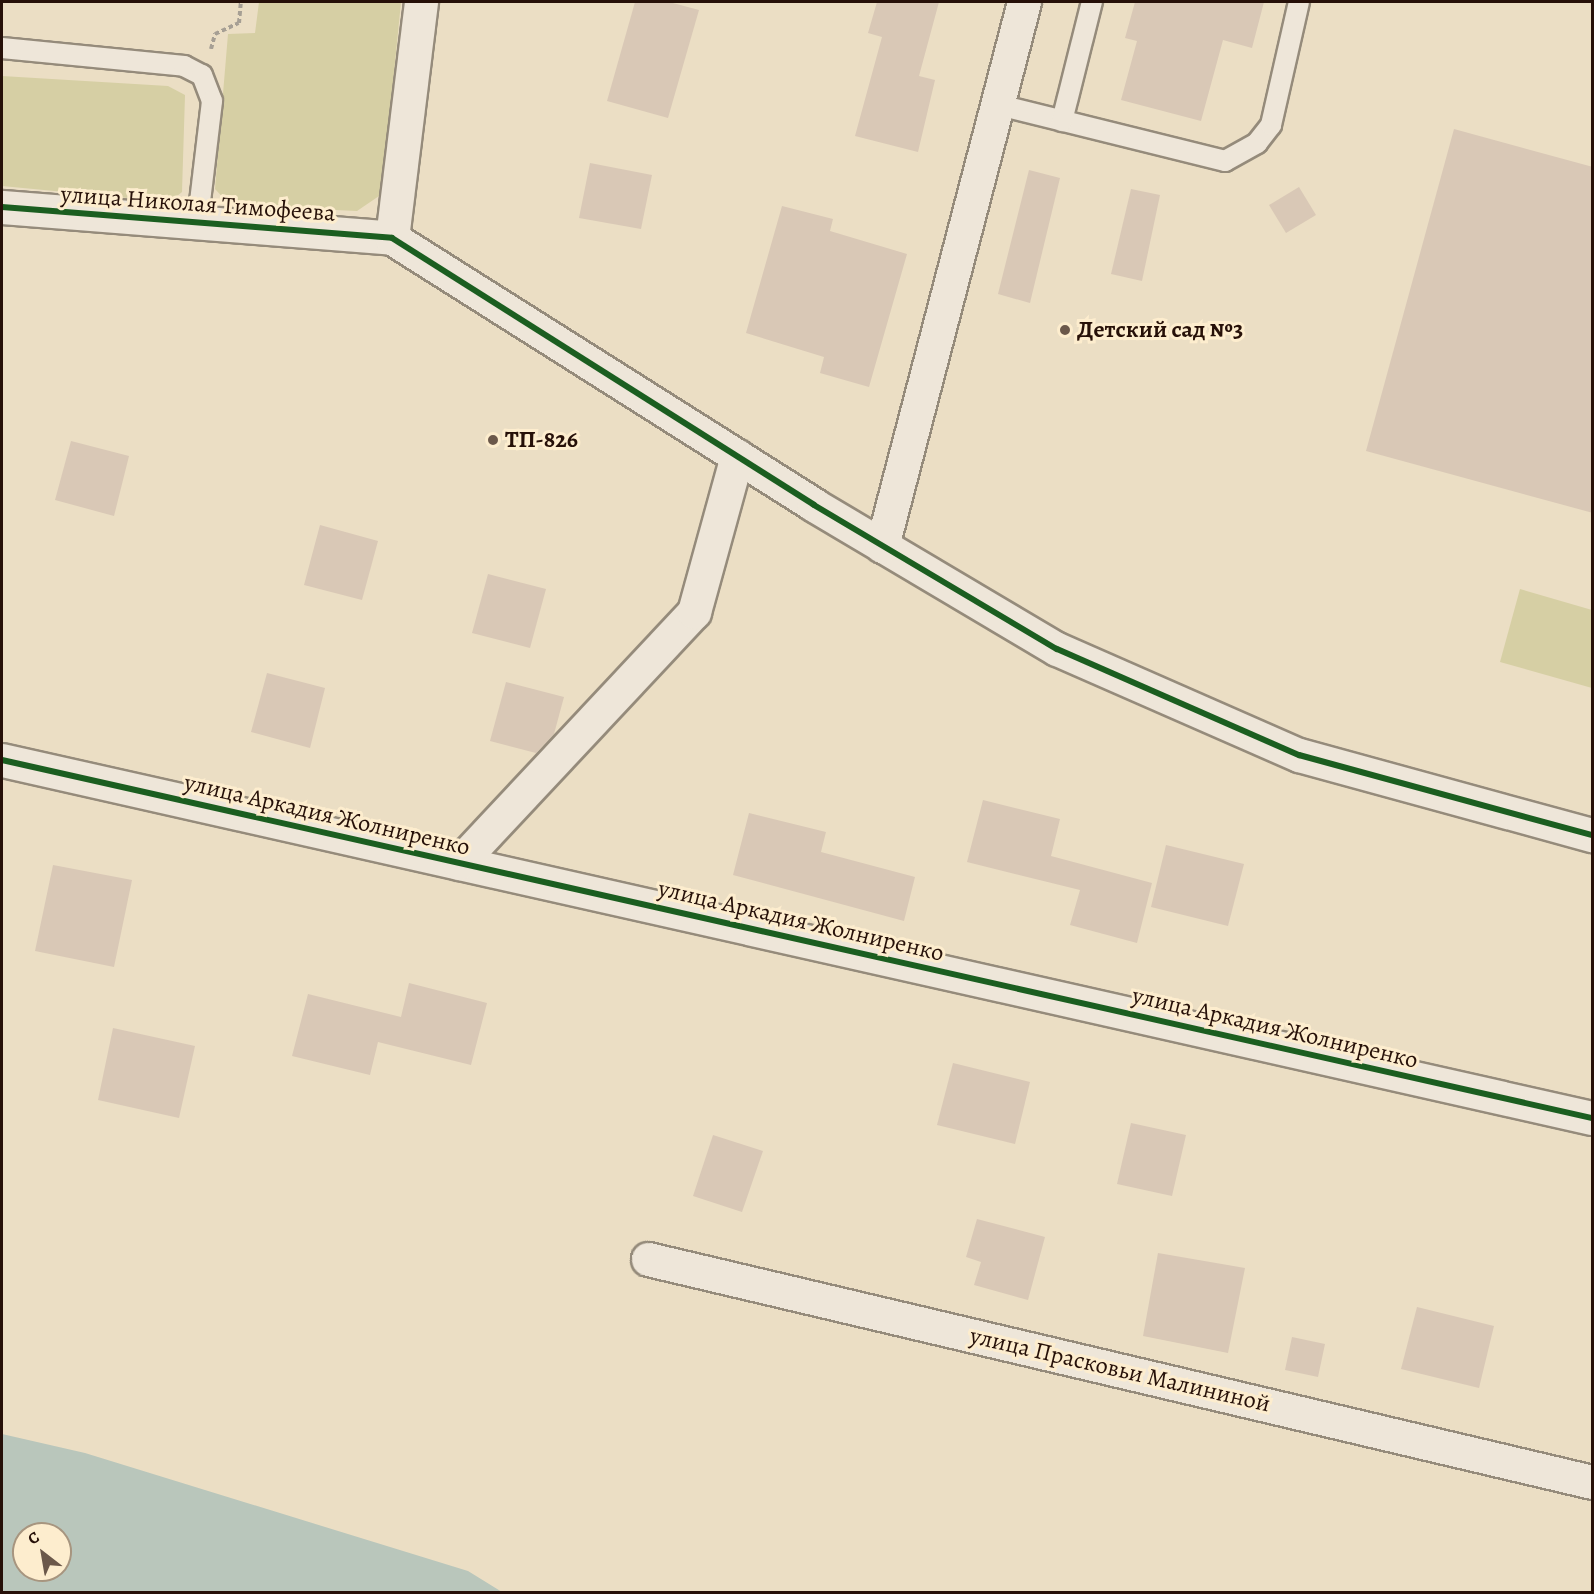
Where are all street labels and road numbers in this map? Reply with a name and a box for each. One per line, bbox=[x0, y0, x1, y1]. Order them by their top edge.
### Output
street label: улица Николая Тимофеева bbox=[60, 180, 336, 228]
street label: улица Аркадия Жолниренко bbox=[181, 768, 473, 862]
street label: улица Аркадия Жолниренко bbox=[655, 874, 947, 968]
street label: улица Аркадия Жолниренко bbox=[1129, 981, 1421, 1075]
street label: улица Прасковьи Малининой bbox=[967, 1321, 1273, 1419]

